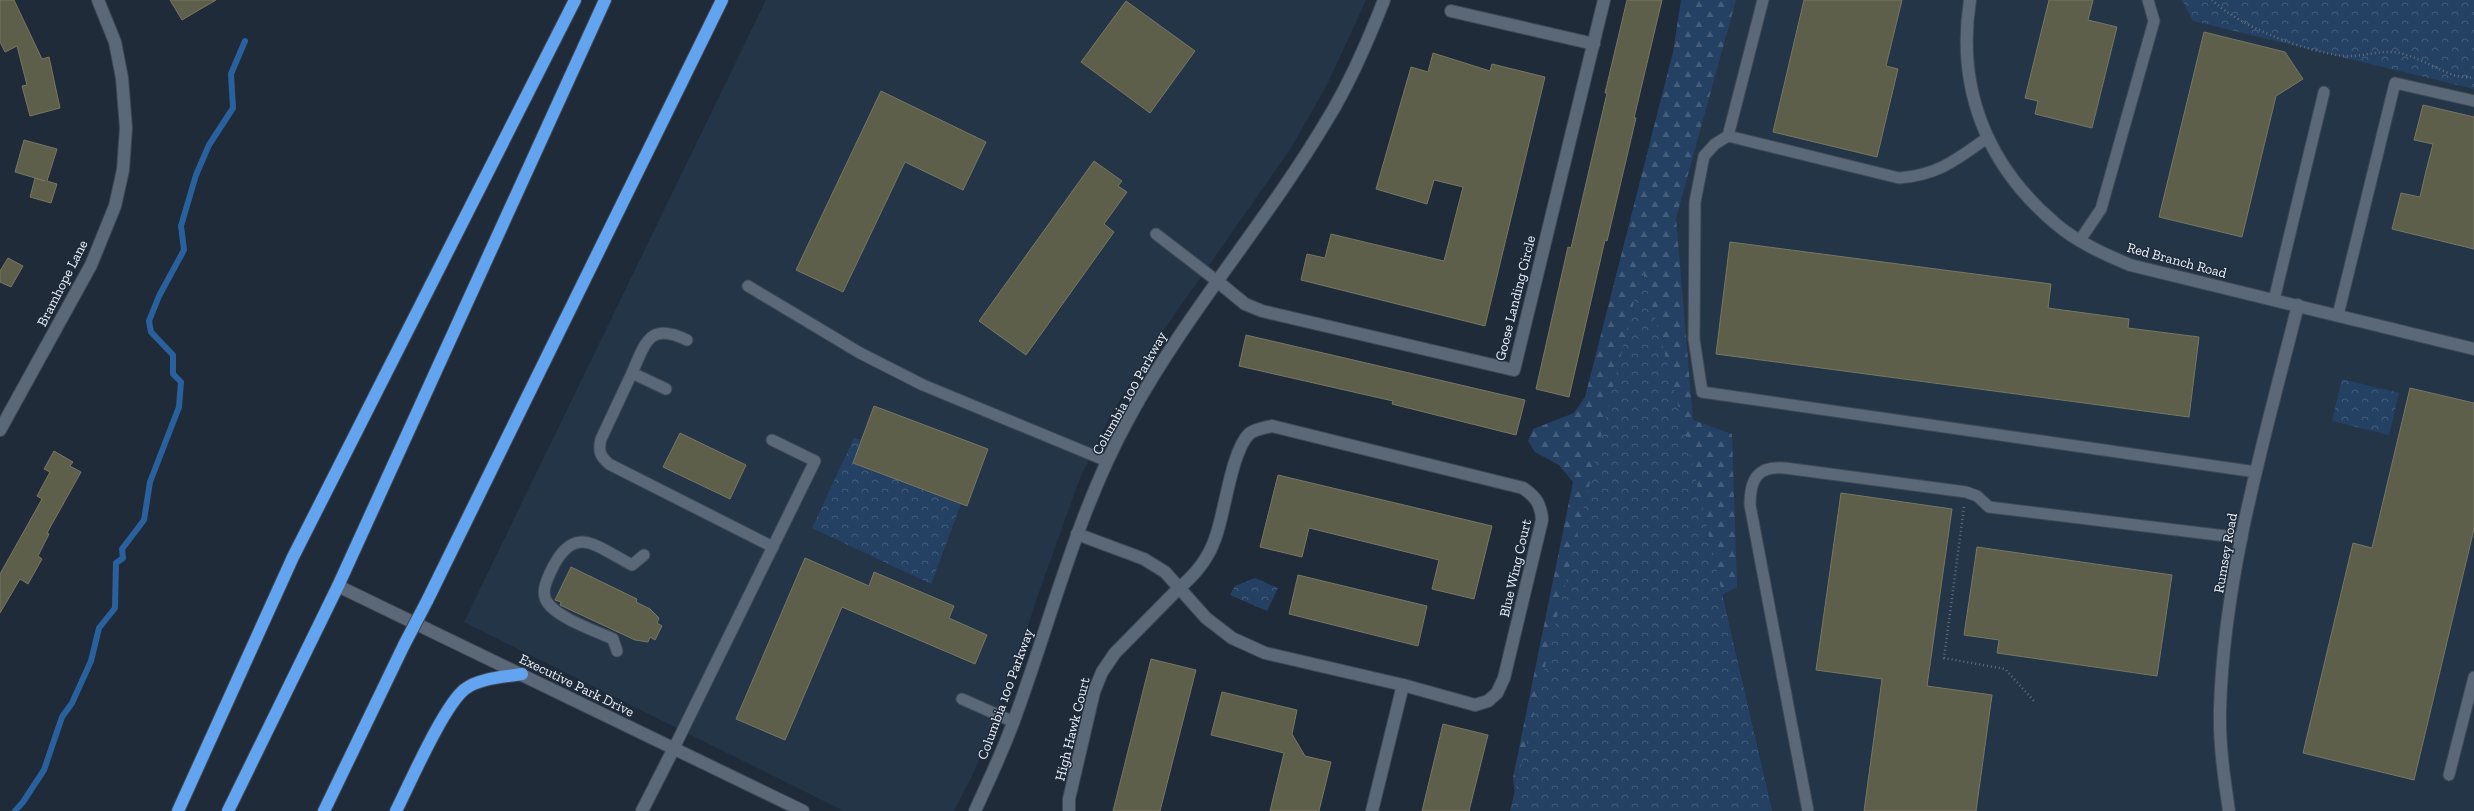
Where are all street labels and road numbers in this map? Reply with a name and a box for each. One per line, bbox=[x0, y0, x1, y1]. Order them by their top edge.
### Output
street label: Goose Landing Circle bbox=[1492, 233, 1539, 362]
street label: Bramhope Lane bbox=[33, 237, 92, 329]
street label: Red Branch Road bbox=[2125, 239, 2229, 282]
street label: Columbia 100 Parkway bbox=[1089, 328, 1171, 458]
street label: Rumsey Road bbox=[2210, 511, 2241, 595]
street label: Blue Wing Court bbox=[1496, 517, 1535, 619]
street label: Columbia 100 Parkway bbox=[974, 626, 1037, 762]
street label: Executive Park Drive bbox=[517, 650, 637, 721]
street label: High Hawk Court bbox=[1051, 675, 1094, 783]

